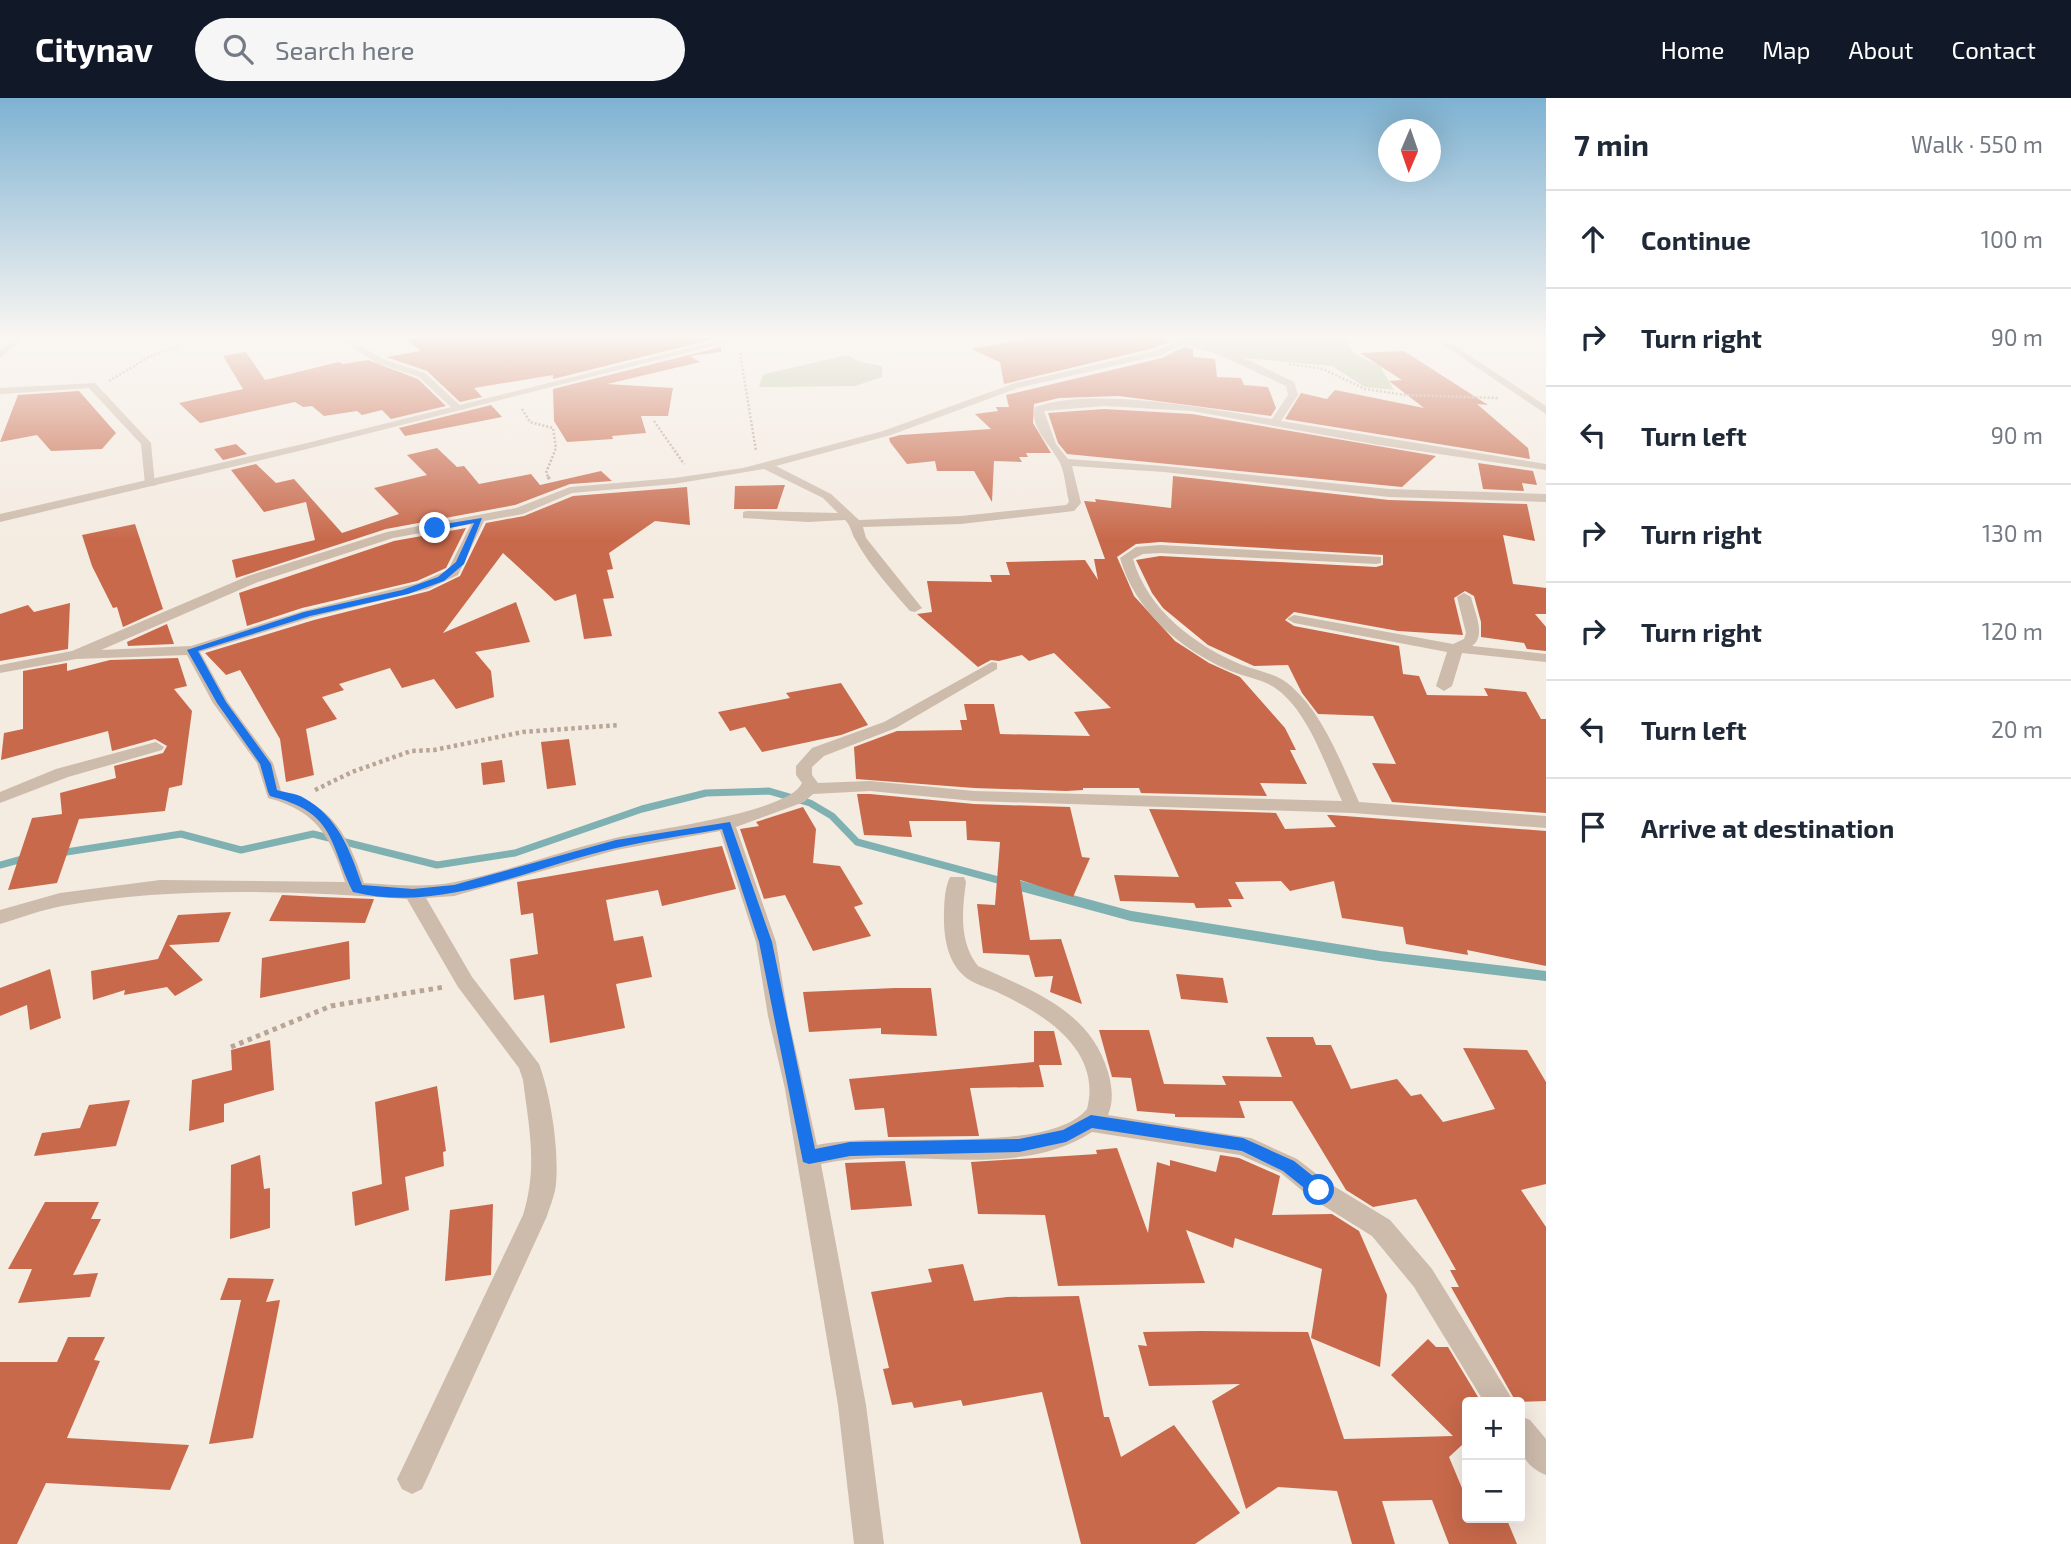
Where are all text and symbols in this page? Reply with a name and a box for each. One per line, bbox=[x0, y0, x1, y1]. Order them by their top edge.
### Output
search box bbox=[195, 18, 685, 81]
text: Citynav bbox=[35, 29, 153, 69]
icon: search bbox=[219, 30, 257, 68]
text: Search here bbox=[275, 34, 415, 65]
text: Home bbox=[1661, 35, 1724, 64]
text: Map bbox=[1762, 35, 1810, 64]
text: About bbox=[1848, 35, 1914, 64]
text: Contact bbox=[1952, 35, 2036, 64]
north arrow bbox=[1378, 119, 1441, 182]
text: 7 min bbox=[1574, 126, 1649, 162]
text: Walk · 550 m bbox=[1911, 130, 2043, 158]
icon: ahead bbox=[1574, 220, 1612, 258]
text: Continue bbox=[1641, 224, 1751, 255]
text: 100 m bbox=[1981, 225, 2043, 253]
icon: right bbox=[1574, 318, 1612, 356]
text: Turn right bbox=[1641, 322, 1762, 353]
text: 90 m bbox=[1991, 323, 2043, 351]
icon: left bbox=[1574, 416, 1612, 454]
text: Turn left bbox=[1641, 420, 1747, 451]
text: 90 m bbox=[1991, 421, 2043, 449]
route end bbox=[419, 512, 450, 543]
icon: right bbox=[1574, 514, 1612, 552]
text: Turn right bbox=[1641, 518, 1762, 549]
text: 130 m bbox=[1982, 519, 2043, 547]
icon: right bbox=[1574, 612, 1612, 650]
text: Turn right bbox=[1641, 616, 1762, 647]
text: 120 m bbox=[1982, 617, 2043, 645]
icon: left bbox=[1574, 710, 1612, 748]
text: Turn left bbox=[1641, 714, 1747, 745]
text: 20 m bbox=[1991, 715, 2043, 743]
icon: arrive bbox=[1574, 808, 1612, 846]
text: Arrive at destination bbox=[1641, 812, 1894, 843]
route start bbox=[1303, 1174, 1334, 1205]
map controls bbox=[1462, 1397, 1525, 1523]
button: + bbox=[1462, 1397, 1525, 1460]
button: − bbox=[1462, 1460, 1525, 1523]

